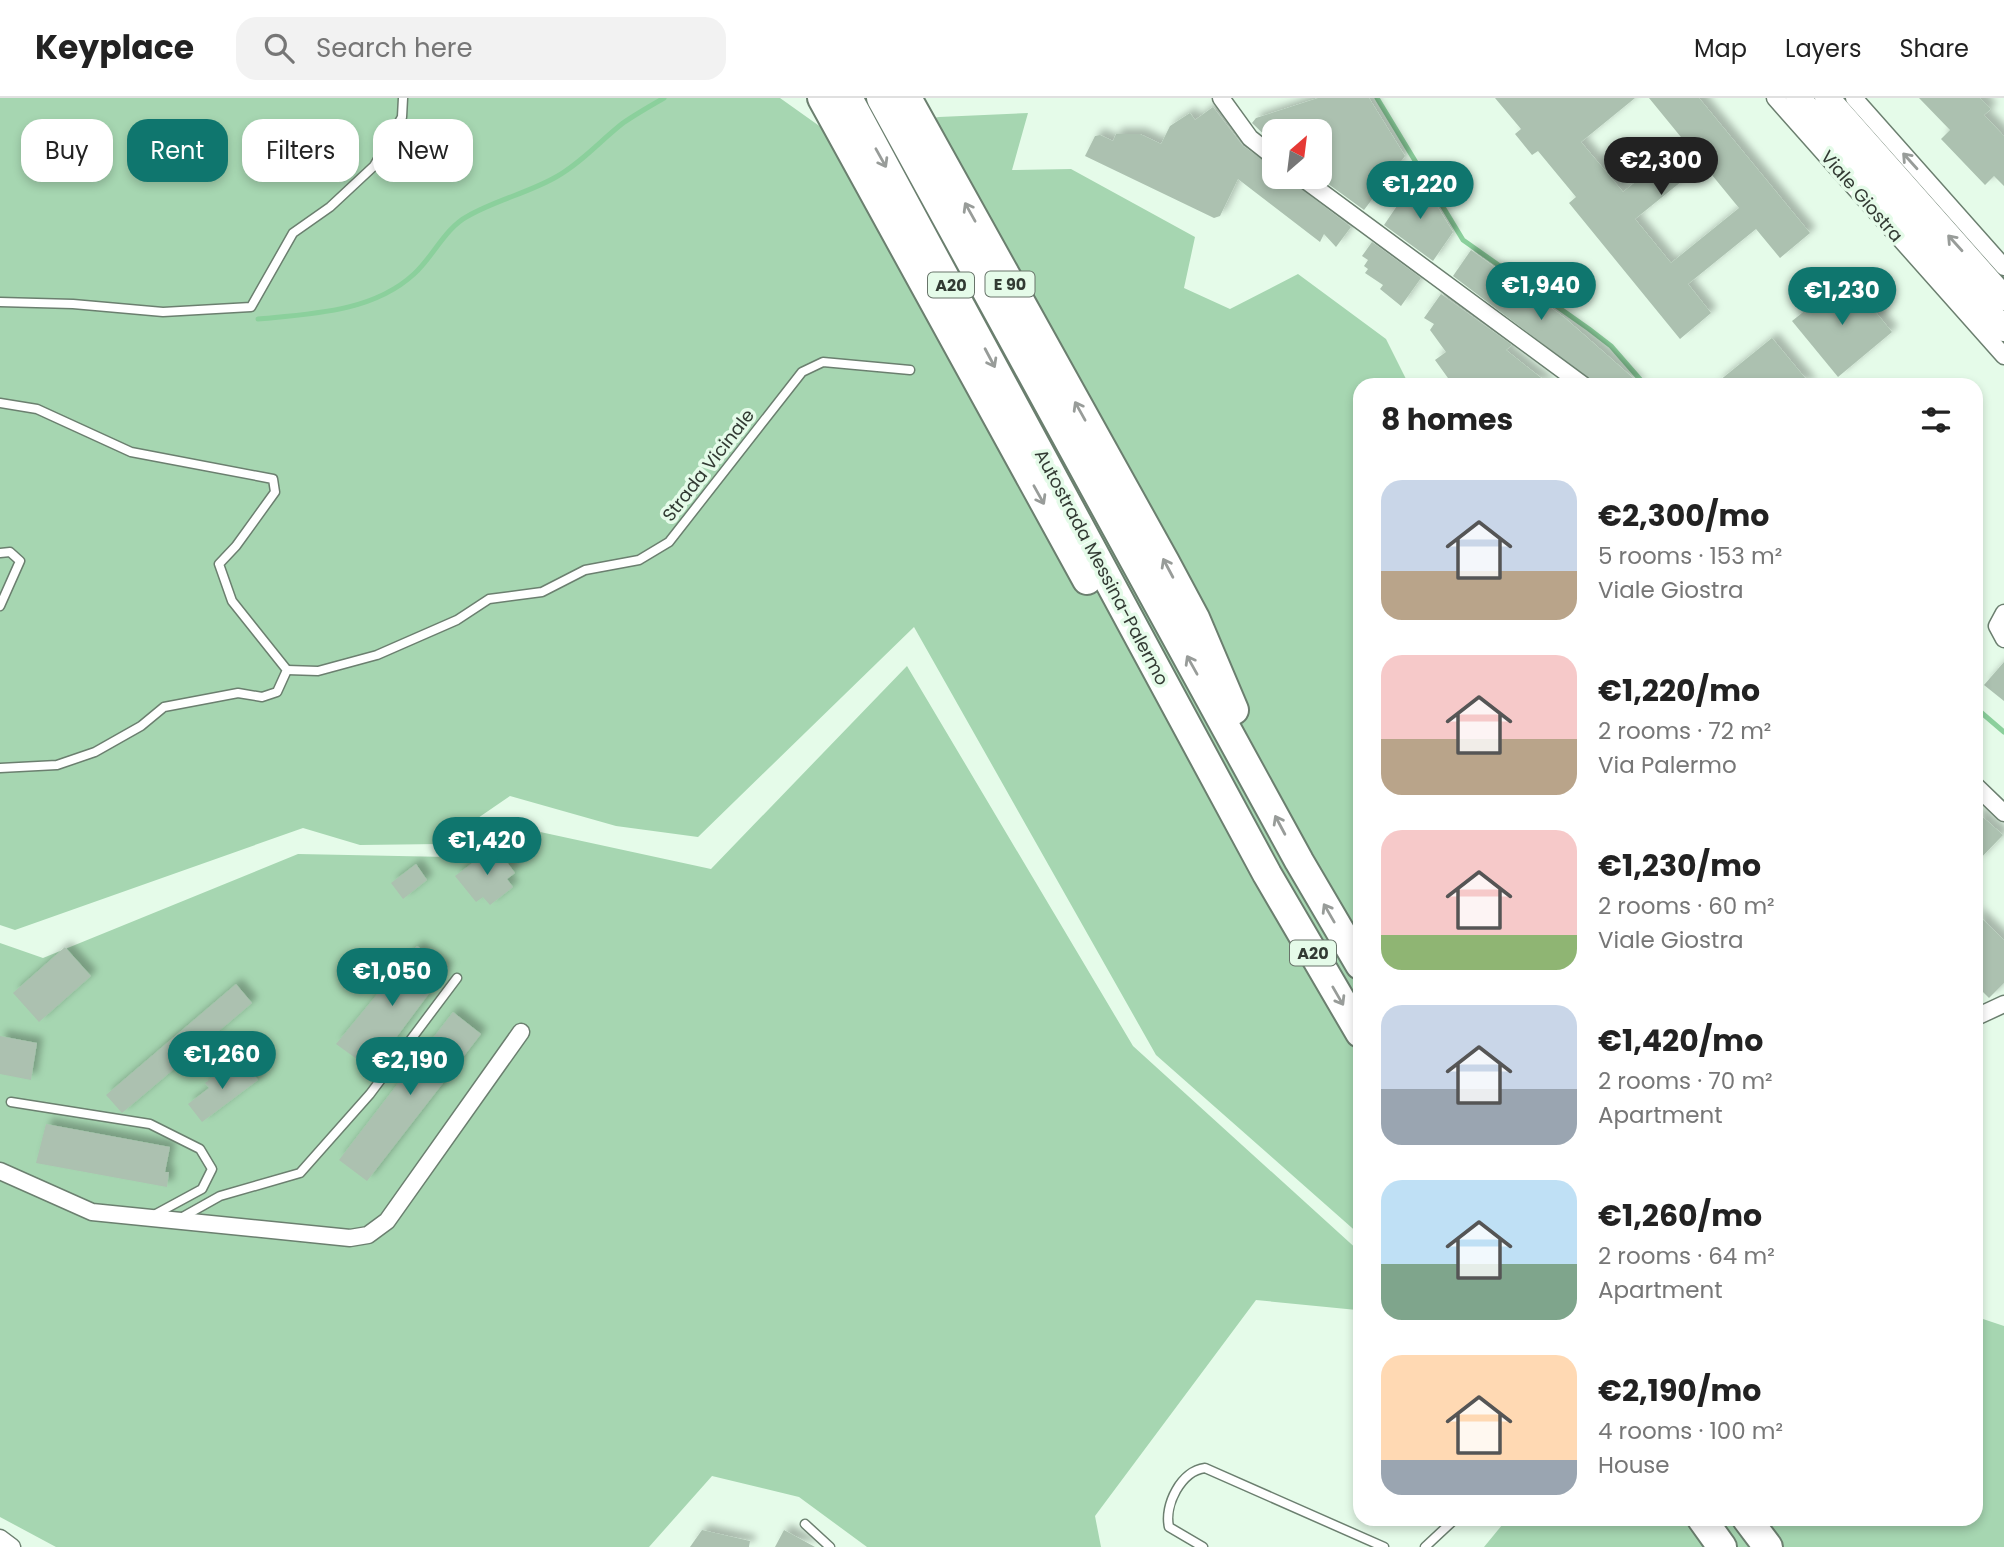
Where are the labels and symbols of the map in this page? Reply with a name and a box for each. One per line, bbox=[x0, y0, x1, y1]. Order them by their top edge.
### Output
north arrow bbox=[1262, 119, 1332, 189]
pin: €2,300 bbox=[1604, 138, 1718, 197]
street label: Viale Giostra bbox=[1815, 145, 1909, 247]
one-way arrow bbox=[875, 147, 888, 168]
one-way arrow bbox=[1902, 153, 1918, 171]
pin: €1,220 bbox=[1363, 162, 1477, 221]
one-way arrow bbox=[963, 202, 976, 223]
one-way arrow bbox=[1947, 234, 1963, 252]
pin: €1,940 bbox=[1484, 262, 1598, 322]
pin: €1,230 bbox=[1785, 268, 1899, 327]
road number: A20 bbox=[928, 272, 974, 298]
road number: E 90 bbox=[986, 272, 1034, 296]
one-way arrow bbox=[983, 347, 997, 367]
one-way arrow bbox=[1073, 401, 1086, 422]
street label: Strada Vicinale bbox=[656, 404, 760, 526]
street label: Autostrada Messina-Palermo bbox=[1029, 445, 1175, 689]
one-way arrow bbox=[1033, 484, 1047, 504]
one-way arrow bbox=[1161, 558, 1174, 579]
one-way arrow bbox=[1185, 655, 1199, 675]
one-way arrow bbox=[1272, 815, 1286, 835]
pin: €1,420 bbox=[430, 818, 544, 877]
one-way arrow bbox=[1322, 903, 1336, 923]
road number: A20 bbox=[1290, 940, 1336, 966]
pin: €1,050 bbox=[335, 948, 449, 1008]
one-way arrow bbox=[1332, 985, 1345, 1006]
pin: €1,260 bbox=[165, 1032, 279, 1091]
pin: €2,190 bbox=[353, 1038, 467, 1097]

